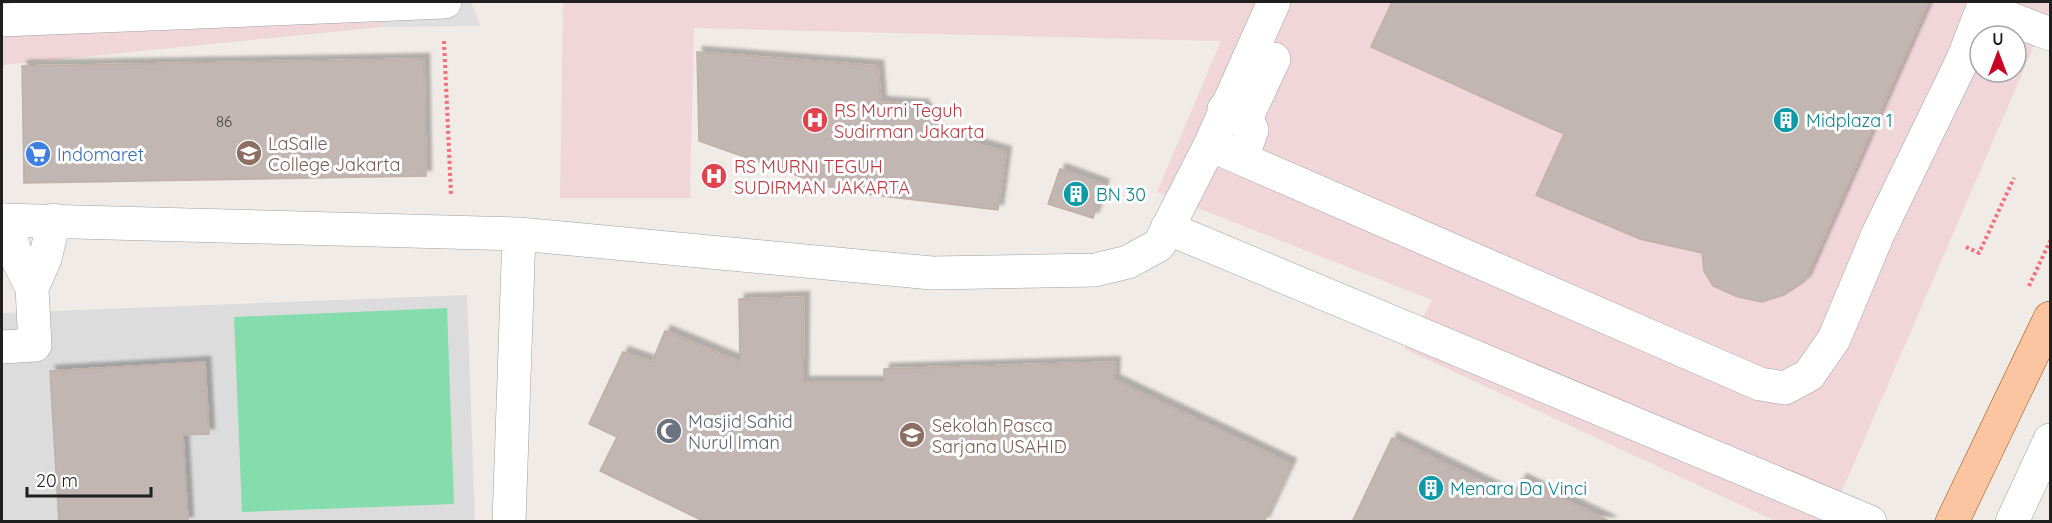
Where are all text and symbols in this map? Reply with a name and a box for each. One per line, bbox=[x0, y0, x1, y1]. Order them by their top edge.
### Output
north arrow bbox=[1968, 24, 2028, 84]
text: U bbox=[1992, 29, 2004, 49]
place label: RS Murni Teguh Sudirman Jakarta bbox=[834, 99, 984, 143]
hospital icon: RS Murni Teguh Sudirman Jakarta bbox=[800, 105, 830, 135]
building icon: Midplaza 1 bbox=[1771, 105, 1801, 135]
place label: Midplaza 1 bbox=[1806, 109, 1893, 132]
house number: 86 bbox=[216, 112, 232, 131]
place label: LaSalle College Jakarta bbox=[268, 132, 400, 176]
school or university icon: LaSalle College Jakarta bbox=[234, 138, 264, 168]
supermarket icon: Indomaret bbox=[23, 139, 53, 169]
place label: Indomaret bbox=[57, 143, 144, 166]
place label: RS MURNI TEGUH SUDIRMAN JAKARTA bbox=[734, 155, 910, 199]
hospital icon: RS MURNI TEGUH SUDIRMAN JAKARTA bbox=[699, 161, 729, 191]
building icon: BN 30 bbox=[1061, 179, 1091, 209]
place label: BN 30 bbox=[1096, 183, 1146, 206]
place label: Masjid Sahid Nurul Iman bbox=[688, 410, 793, 454]
place label: Sekolah Pasca Sarjana USAHID bbox=[932, 414, 1067, 458]
mosque icon: Masjid Sahid Nurul Iman bbox=[654, 416, 684, 446]
school or university icon: Sekolah Pasca Sarjana USAHID bbox=[897, 420, 927, 450]
scale bar bbox=[27, 460, 152, 498]
text: 20 m bbox=[36, 469, 78, 492]
building icon: Menara Da Vinci bbox=[1416, 473, 1446, 503]
place label: Menara Da Vinci bbox=[1450, 477, 1587, 500]

